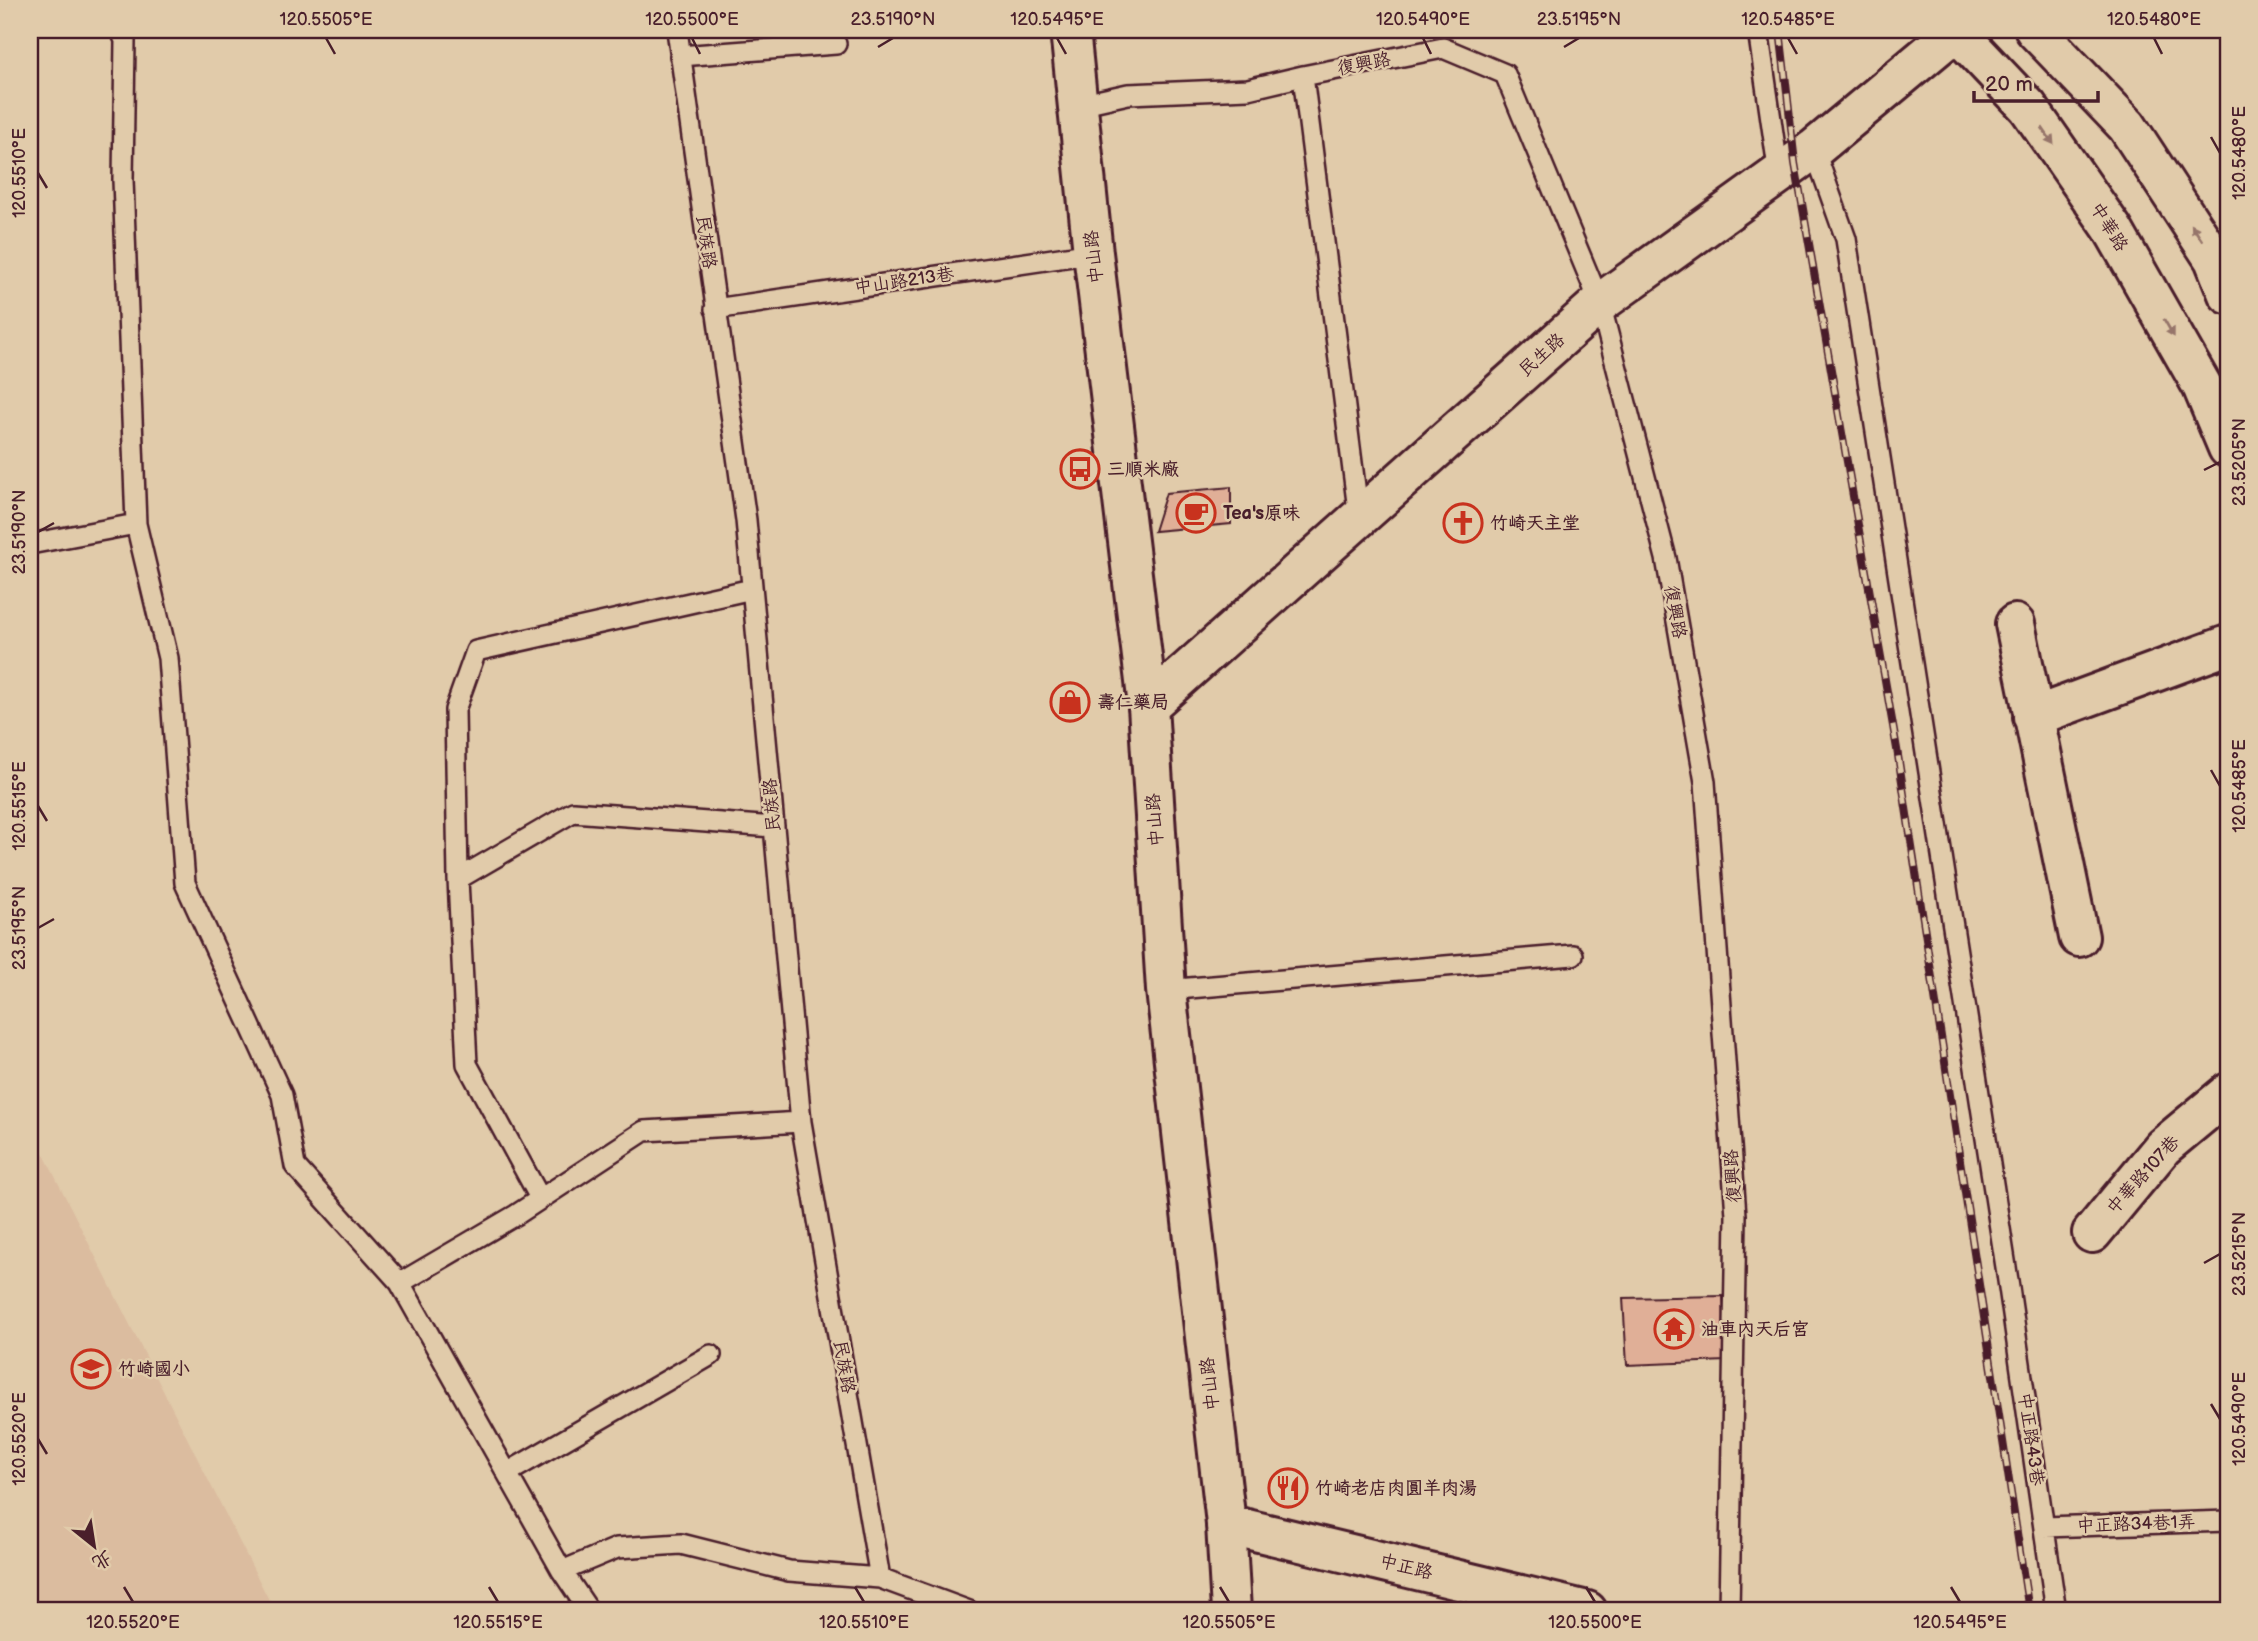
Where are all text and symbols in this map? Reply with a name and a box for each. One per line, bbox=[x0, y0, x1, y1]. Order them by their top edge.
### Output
text: 120.5505°E bbox=[279, 9, 373, 30]
text: 120.5500°E bbox=[645, 9, 739, 30]
text: 23.5190°N bbox=[851, 9, 935, 30]
text: 120.5495°E bbox=[1010, 9, 1104, 30]
text: 120.5490°E bbox=[1376, 9, 1470, 30]
text: 23.5195°N bbox=[1537, 9, 1621, 30]
text: 120.5485°E bbox=[1741, 9, 1835, 30]
text: 120.5480°E bbox=[2107, 9, 2201, 30]
street label: 復興路 bbox=[1335, 49, 1393, 79]
scale bar bbox=[1974, 60, 2099, 104]
text: 20 m bbox=[1985, 72, 2033, 97]
text: 120.5480°E bbox=[2229, 106, 2250, 200]
one-way arrow bbox=[2041, 127, 2055, 145]
text: 120.5510°E bbox=[9, 128, 30, 218]
street label: 中華路 bbox=[2086, 199, 2132, 255]
street label: 民族路 bbox=[692, 214, 720, 270]
one-way arrow bbox=[2191, 224, 2204, 243]
street label: 中山路 bbox=[1081, 229, 1107, 285]
street label: 中山路213巷 bbox=[853, 264, 955, 298]
one-way arrow bbox=[2163, 319, 2175, 338]
street label: 民生路 bbox=[1515, 329, 1569, 381]
text: 23.5205°N bbox=[2229, 418, 2250, 506]
bus stop icon: 三順米廠 bbox=[1059, 448, 1101, 490]
place label: 三順米廠 bbox=[1107, 459, 1179, 480]
text: 23.5190°N bbox=[9, 490, 30, 574]
cafe icon: Tea's原味 bbox=[1175, 492, 1217, 534]
church icon: 竹崎天主堂 bbox=[1442, 502, 1484, 544]
place label: Tea's原味 bbox=[1223, 503, 1300, 524]
place label: 竹崎天主堂 bbox=[1490, 513, 1580, 534]
street label: 復興路 bbox=[1660, 584, 1690, 640]
shop icon: 壽仁藥局 bbox=[1049, 681, 1091, 723]
place label: 壽仁藥局 bbox=[1097, 692, 1169, 713]
text: 120.5485°E bbox=[2229, 739, 2250, 833]
text: 120.5515°E bbox=[9, 761, 30, 851]
street label: 民族路 bbox=[759, 777, 785, 833]
street label: 中山路 bbox=[1143, 792, 1167, 848]
text: 23.5195°N bbox=[9, 886, 30, 970]
street label: 中華路107巷 bbox=[2102, 1131, 2184, 1219]
street label: 復興路 bbox=[1721, 1148, 1745, 1204]
text: 23.5215°N bbox=[2229, 1212, 2250, 1296]
temple icon: 油車內天后宮 bbox=[1653, 1308, 1695, 1350]
place label: 油車內天后宮 bbox=[1701, 1319, 1809, 1340]
street label: 民族路 bbox=[829, 1339, 859, 1395]
school or university icon: 竹崎國小 bbox=[70, 1348, 112, 1390]
street label: 中山路 bbox=[1197, 1356, 1223, 1412]
place label: 竹崎國小 bbox=[118, 1359, 190, 1380]
text: 120.5490°E bbox=[2229, 1372, 2250, 1466]
street label: 中正路43巷 bbox=[2014, 1391, 2048, 1487]
text: 120.5520°E bbox=[9, 1392, 30, 1486]
restaurant icon: 竹崎老店肉圓羊肉湯 bbox=[1267, 1467, 1309, 1509]
place label: 竹崎老店肉圓羊肉湯 bbox=[1315, 1478, 1477, 1499]
street label: 中正路34巷1弄 bbox=[2076, 1511, 2196, 1537]
north arrow bbox=[60, 1512, 130, 1582]
text: 北 bbox=[88, 1545, 116, 1574]
street label: 中正路 bbox=[1377, 1550, 1435, 1584]
text: 120.5520°E bbox=[86, 1612, 180, 1633]
text: 120.5515°E bbox=[453, 1612, 543, 1633]
text: 120.5510°E bbox=[819, 1612, 909, 1633]
text: 120.5505°E bbox=[1182, 1612, 1276, 1633]
text: 120.5500°E bbox=[1548, 1612, 1642, 1633]
text: 120.5495°E bbox=[1913, 1612, 2007, 1633]

